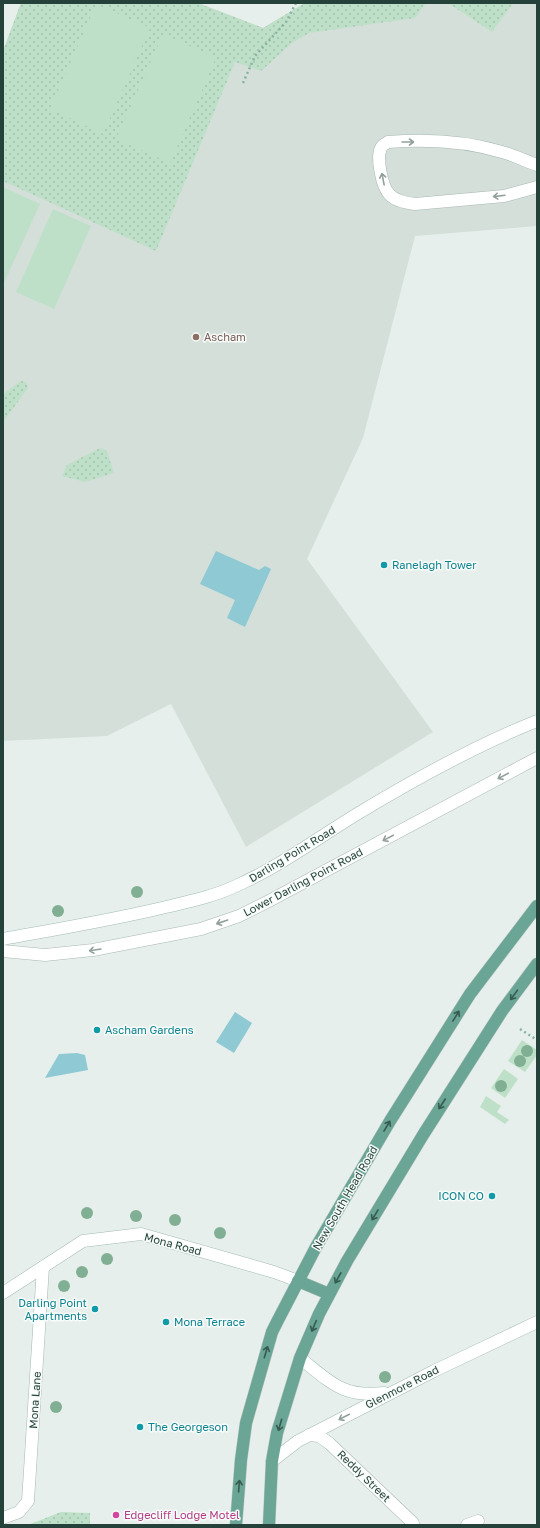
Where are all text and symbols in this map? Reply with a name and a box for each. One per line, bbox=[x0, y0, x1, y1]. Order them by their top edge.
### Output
one-way arrow bbox=[401, 138, 414, 146]
one-way arrow bbox=[378, 172, 386, 185]
one-way arrow bbox=[493, 192, 506, 200]
place label: Ascham bbox=[204, 330, 246, 343]
marker: Ascham bbox=[191, 332, 201, 342]
place label: Ranelagh Tower bbox=[392, 558, 477, 571]
marker: Ranelagh Tower bbox=[379, 560, 389, 570]
one-way arrow bbox=[497, 773, 509, 781]
street label: Darling Point Road bbox=[246, 823, 337, 884]
one-way arrow bbox=[382, 834, 394, 842]
street label: Lower Darling Point Road bbox=[241, 845, 365, 919]
one-way arrow bbox=[216, 918, 228, 926]
one-way arrow bbox=[89, 946, 102, 954]
one-way arrow bbox=[509, 990, 518, 1001]
one-way arrow bbox=[452, 1011, 460, 1022]
place label: Ascham Gardens bbox=[105, 1023, 194, 1036]
marker: Ascham Gardens bbox=[92, 1025, 102, 1035]
one-way arrow bbox=[438, 1098, 446, 1110]
one-way arrow bbox=[383, 1120, 391, 1132]
street label: New South Head Road bbox=[309, 1143, 380, 1252]
place label: ICON CO bbox=[438, 1189, 484, 1202]
marker: ICON CO bbox=[487, 1191, 497, 1201]
one-way arrow bbox=[370, 1209, 378, 1221]
street label: Mona Road bbox=[143, 1230, 203, 1257]
one-way arrow bbox=[334, 1271, 341, 1283]
place label: Darling Point Apartments bbox=[18, 1296, 87, 1322]
marker: Darling Point Apartments bbox=[90, 1304, 100, 1314]
place label: Mona Terrace bbox=[174, 1315, 245, 1328]
marker: Mona Terrace bbox=[161, 1317, 171, 1327]
one-way arrow bbox=[310, 1319, 317, 1331]
one-way arrow bbox=[263, 1346, 271, 1358]
street label: Glenmore Road bbox=[363, 1362, 441, 1411]
street label: Mona Lane bbox=[26, 1371, 43, 1429]
one-way arrow bbox=[338, 1413, 350, 1421]
one-way arrow bbox=[276, 1418, 283, 1431]
place label: The Georgeson bbox=[148, 1420, 228, 1433]
marker: The Georgeson bbox=[135, 1422, 145, 1432]
street label: Reddy Street bbox=[335, 1447, 394, 1504]
one-way arrow bbox=[235, 1480, 242, 1493]
place label: Edgecliff Lodge Motel bbox=[124, 1508, 240, 1521]
marker: Edgecliff Lodge Motel bbox=[111, 1510, 121, 1520]

